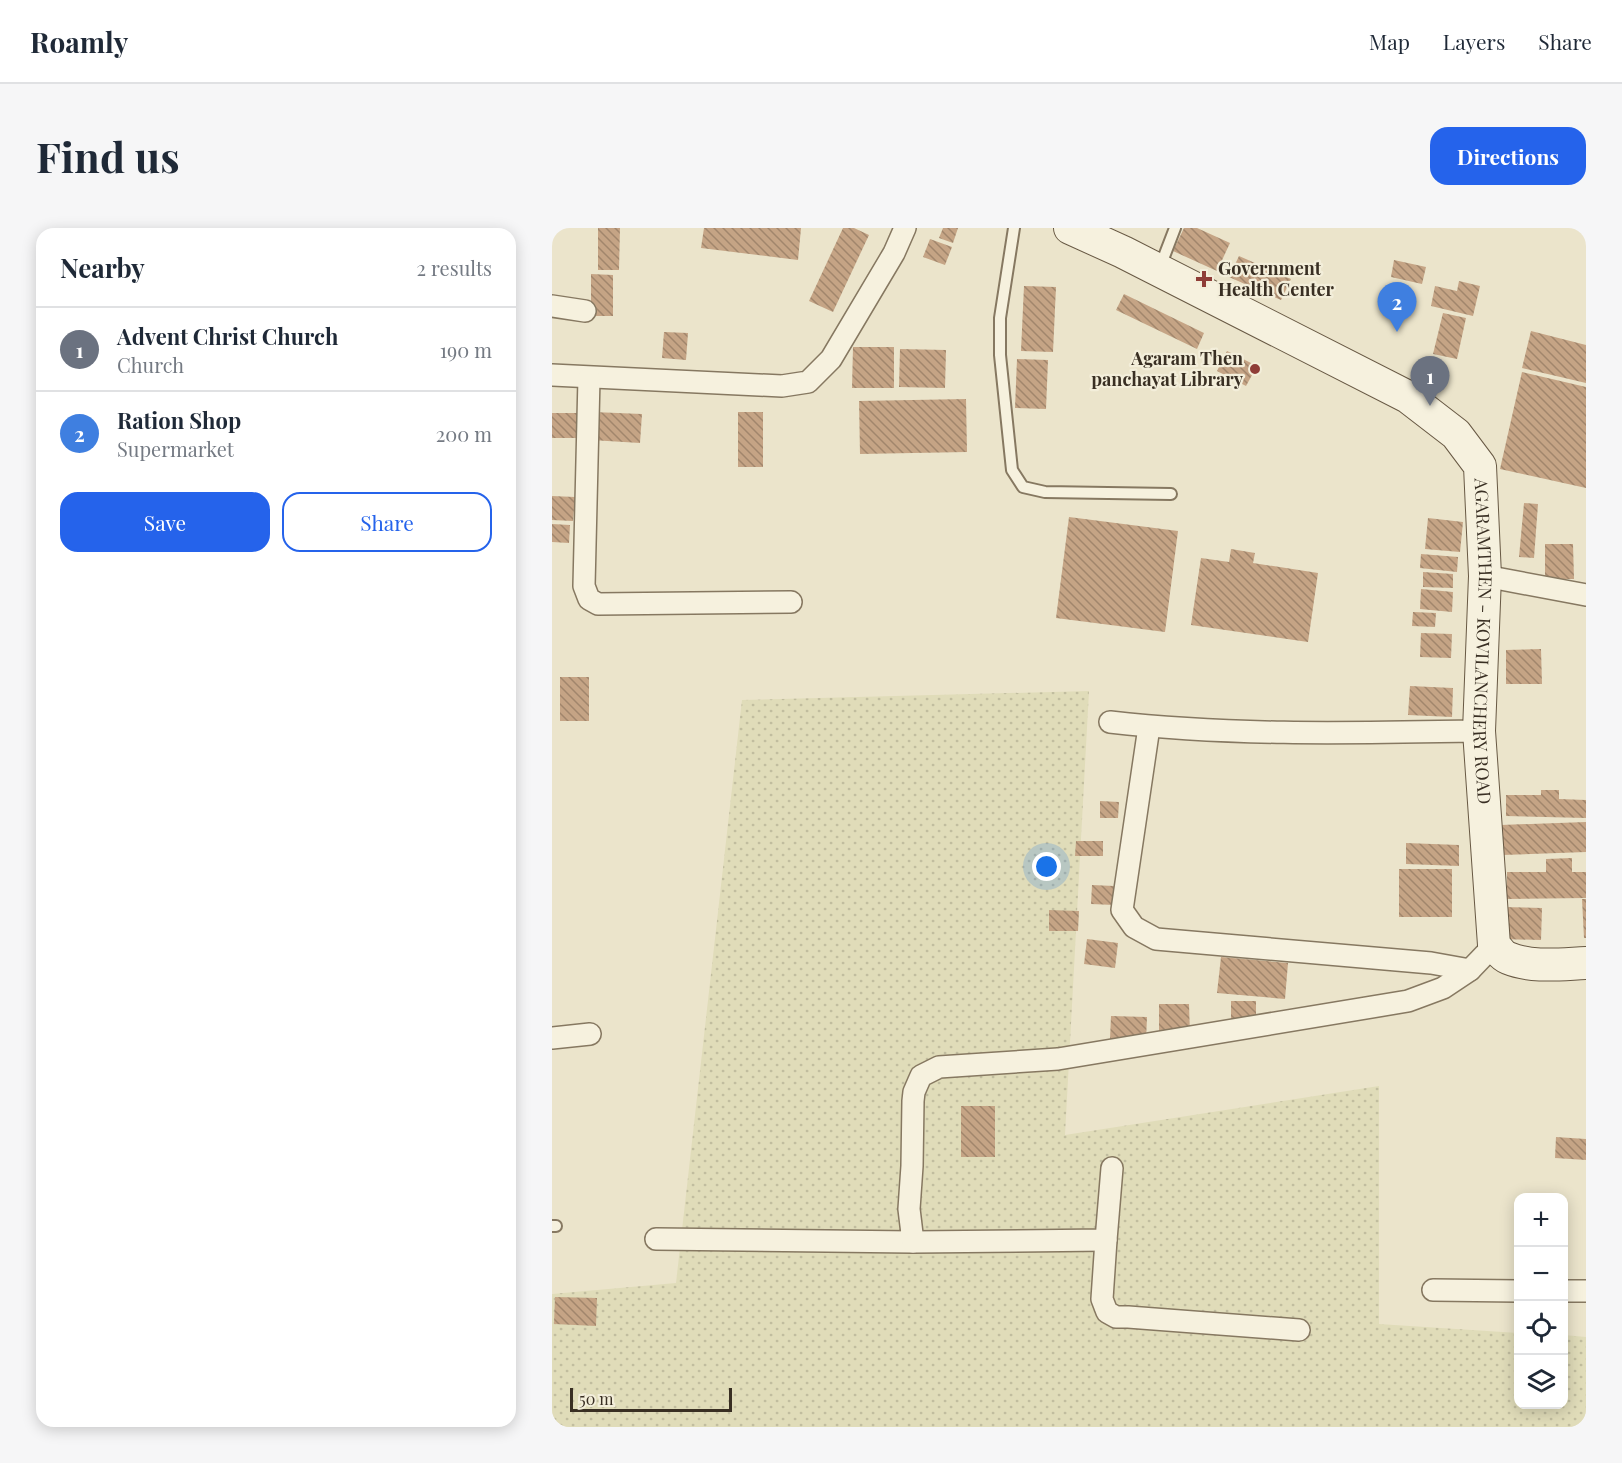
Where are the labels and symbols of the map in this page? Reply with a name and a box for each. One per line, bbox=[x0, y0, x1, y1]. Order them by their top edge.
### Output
place label: Government Health Center bbox=[1218, 256, 1334, 301]
marker: Government Health Center bbox=[1195, 270, 1213, 288]
pin: 2 bbox=[1378, 282, 1416, 332]
place label: Agaram Then panchayat Library bbox=[1091, 346, 1244, 391]
pin: 1 bbox=[1410, 356, 1450, 406]
marker: Agaram Then panchayat Library bbox=[1248, 362, 1262, 376]
street label: AGARAMTHEN - KOVILANCHERY ROAD bbox=[1468, 477, 1498, 805]
your location bbox=[1032, 852, 1061, 881]
scale bar bbox=[570, 1385, 732, 1412]

